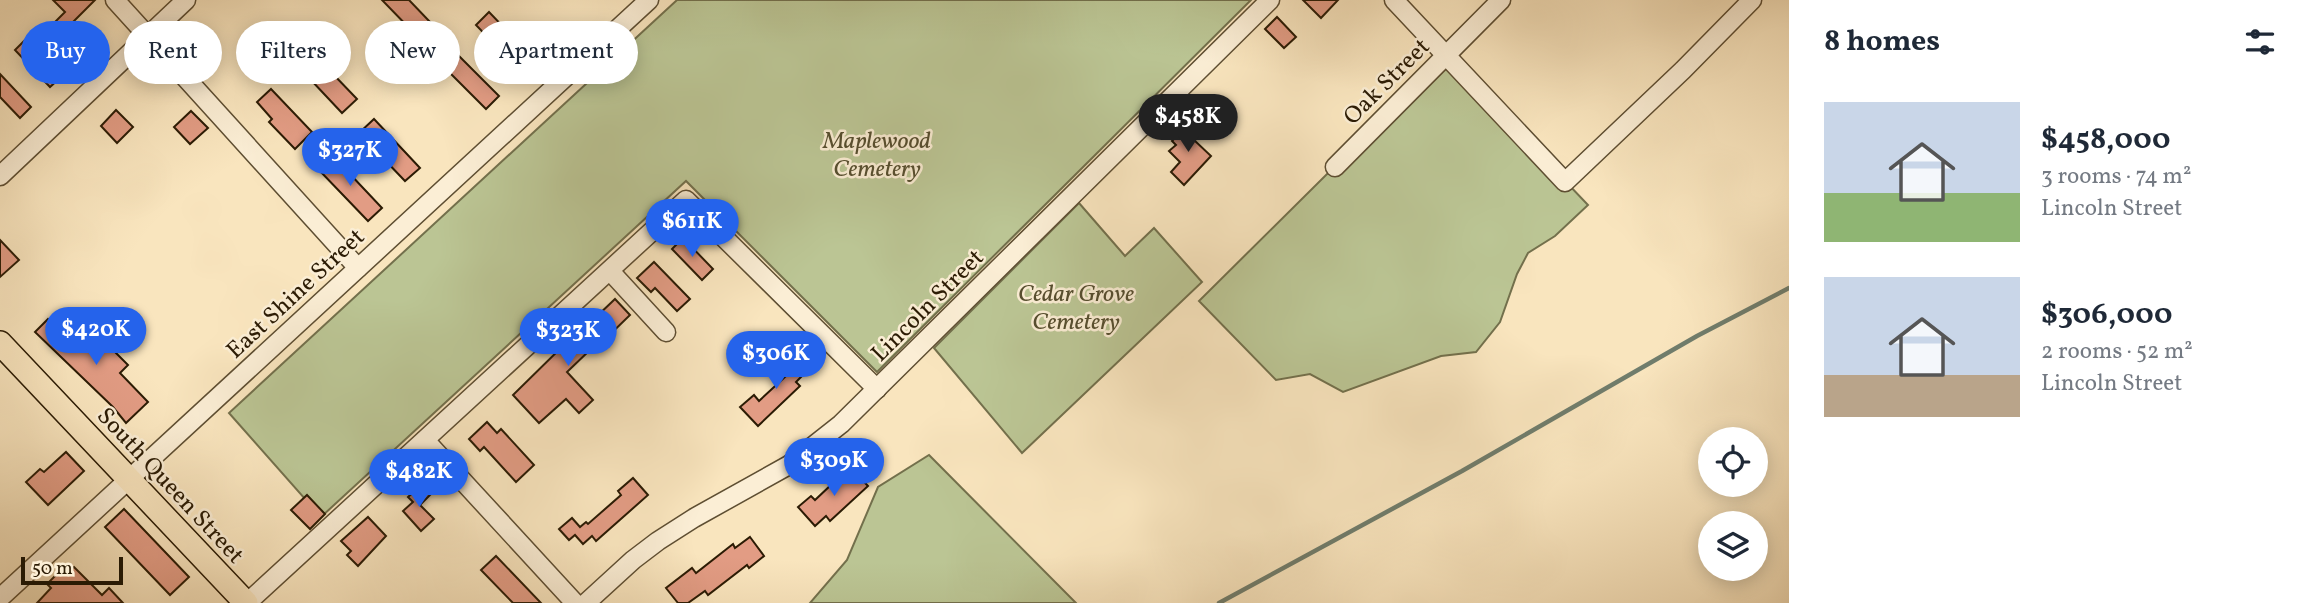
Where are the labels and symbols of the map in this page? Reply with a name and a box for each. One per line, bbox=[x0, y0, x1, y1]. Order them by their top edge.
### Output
street label: Oak Street bbox=[1336, 31, 1438, 133]
pin: $458K bbox=[1139, 94, 1237, 154]
park label: Maplewood Cemetery bbox=[822, 125, 931, 187]
pin: $327K bbox=[301, 128, 399, 188]
pin: $611K bbox=[643, 200, 741, 259]
street label: East Shine Street bbox=[220, 221, 373, 368]
street label: Lincoln Street bbox=[864, 242, 993, 371]
park label: Cedar Grove Cemetery bbox=[1018, 278, 1134, 340]
pin: $420K bbox=[47, 308, 145, 367]
pin: $323K bbox=[519, 308, 617, 368]
pin: $306K bbox=[727, 332, 825, 391]
street label: South Queen Street bbox=[88, 401, 251, 572]
pin: $309K bbox=[785, 438, 883, 498]
pin: $482K bbox=[370, 449, 468, 509]
scale bar bbox=[21, 554, 122, 586]

